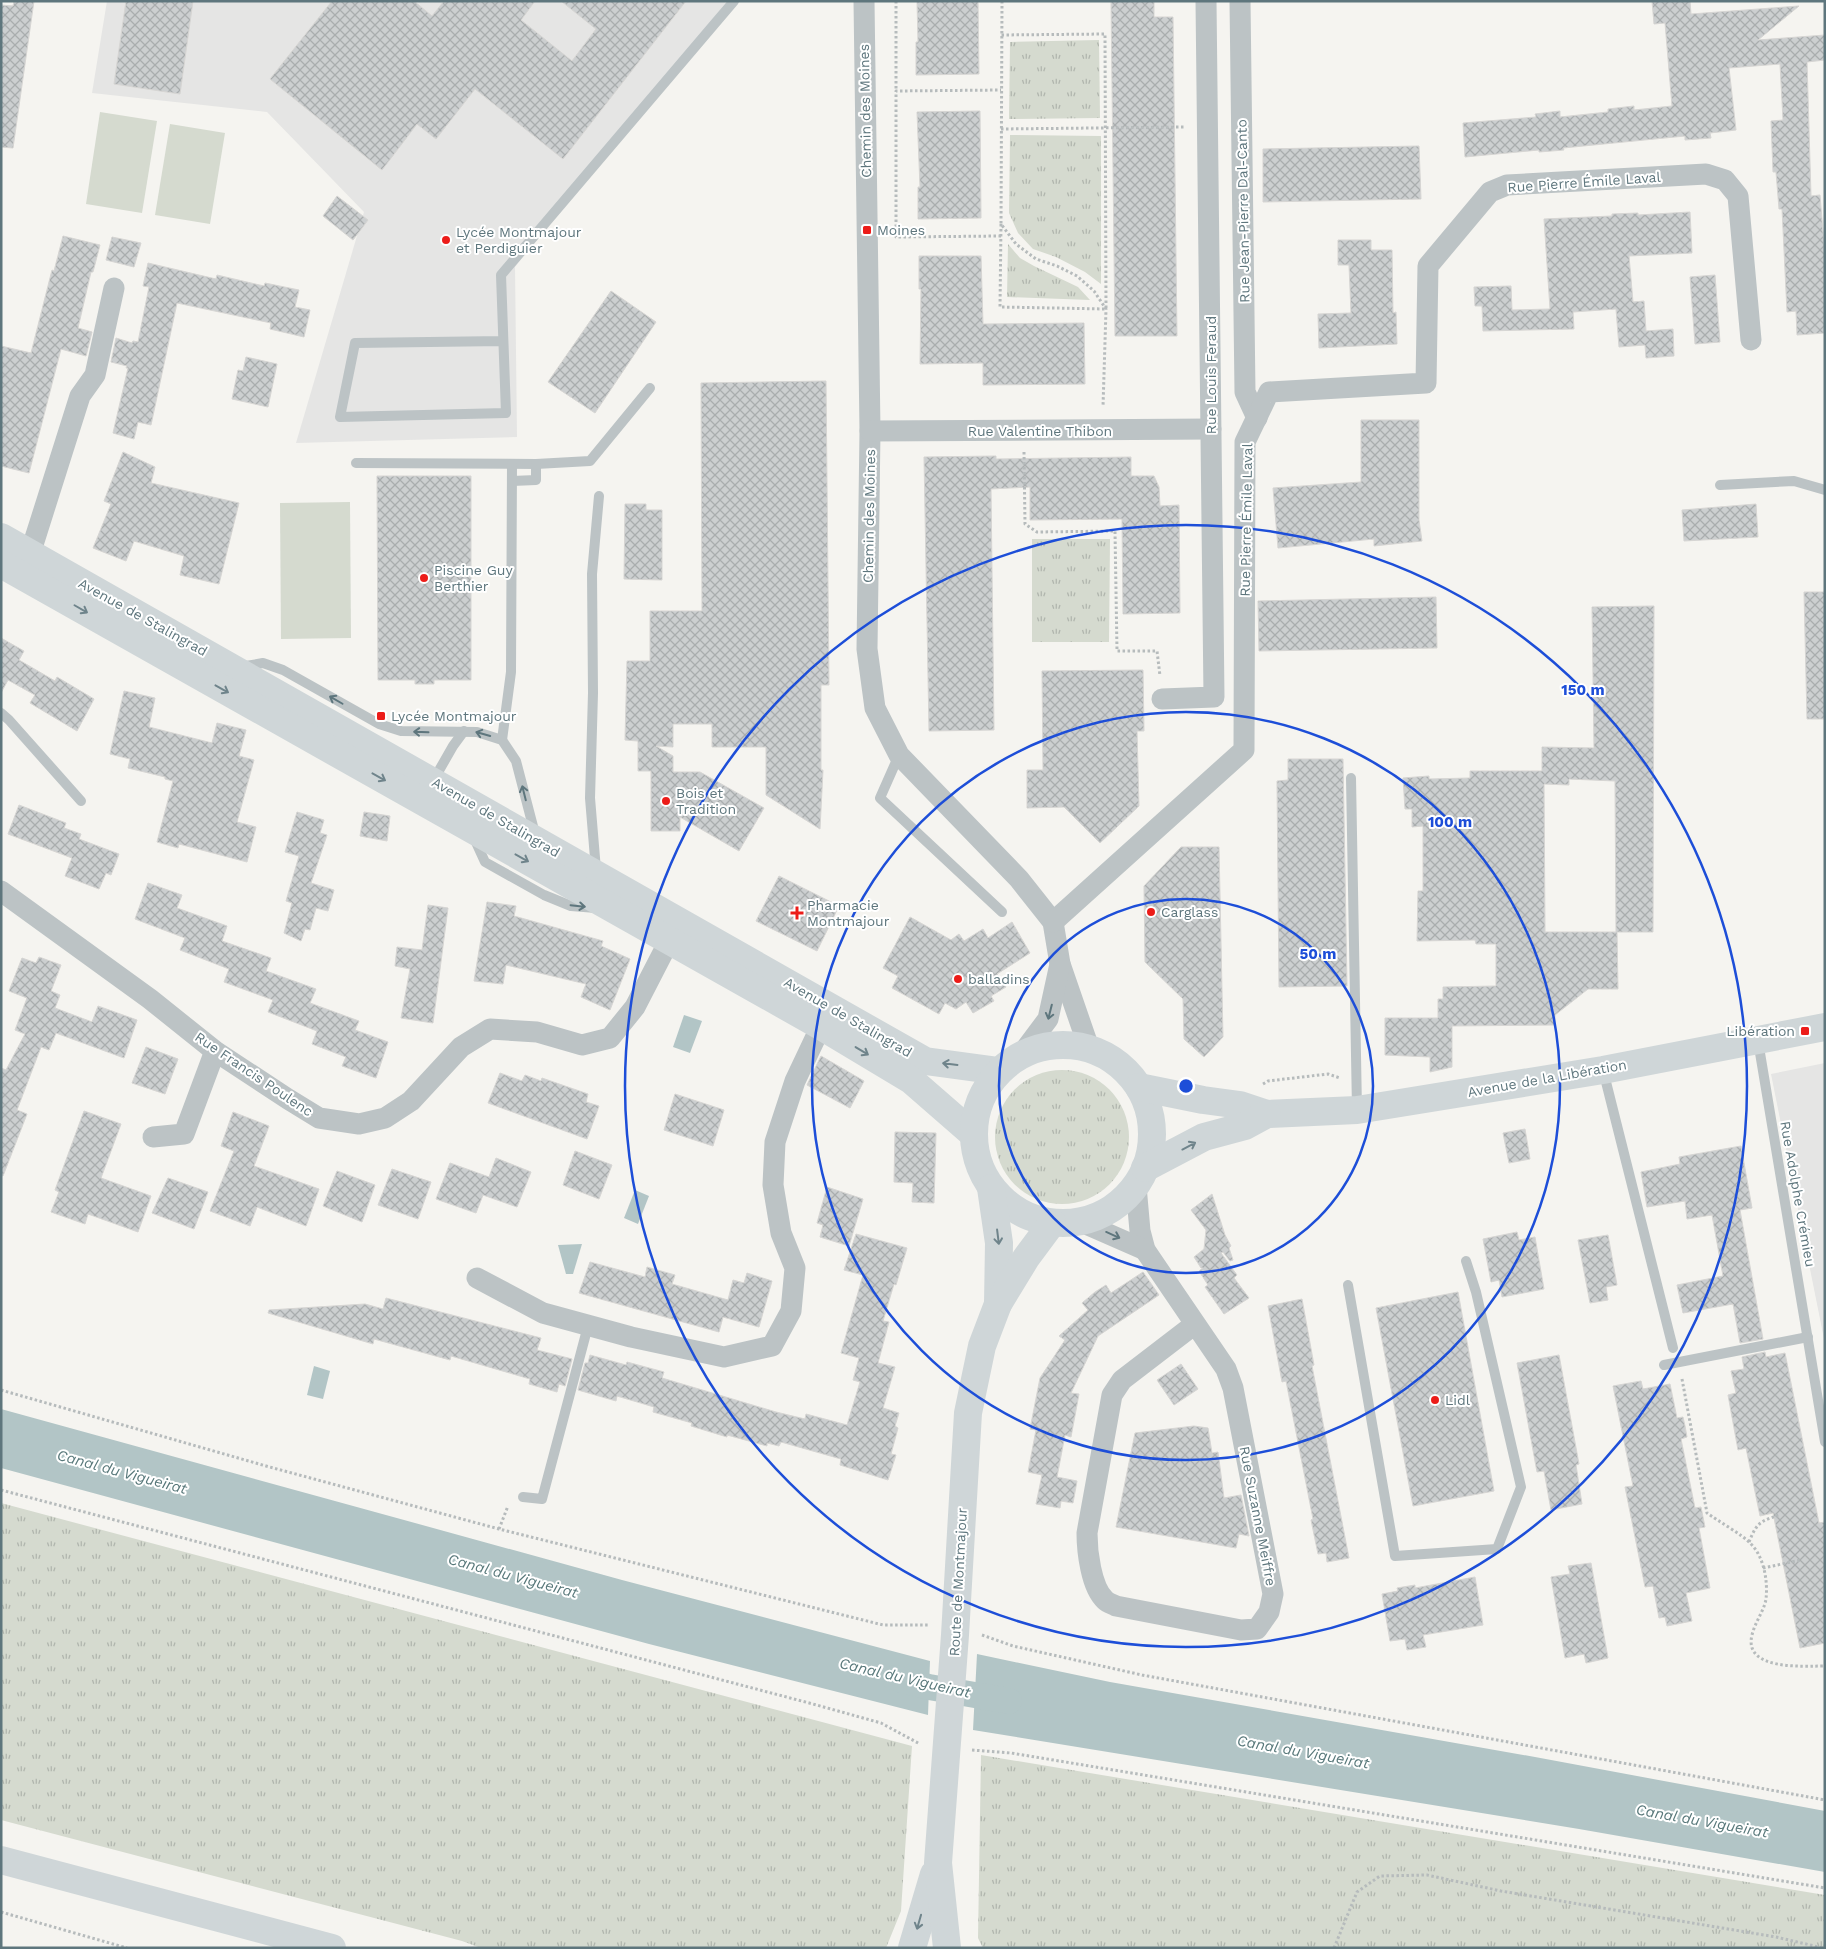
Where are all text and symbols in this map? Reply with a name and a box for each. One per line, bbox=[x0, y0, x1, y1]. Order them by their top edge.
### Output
street label: Chemin des Moines bbox=[856, 44, 874, 178]
street label: Rue Jean-Pierre Dal-Canto bbox=[1233, 119, 1253, 303]
street label: Rue Pierre Émile Laval bbox=[1507, 169, 1662, 195]
place label: Moines bbox=[877, 222, 925, 238]
place label: Lycée Montmajour et Perdiguier bbox=[456, 224, 582, 256]
marker: Moines bbox=[861, 224, 873, 236]
marker: Lycée Montmajour et Perdiguier bbox=[440, 234, 452, 246]
street label: Rue Louis Feraud bbox=[1203, 316, 1219, 434]
street label: Rue Valentine Thibon bbox=[968, 423, 1112, 439]
street label: Rue Pierre Émile Laval bbox=[1237, 442, 1255, 597]
street label: Chemin des Moines bbox=[860, 449, 878, 583]
place label: Piscine Guy Berthier bbox=[434, 562, 513, 594]
marker: Piscine Guy Berthier bbox=[418, 572, 430, 584]
street label: Avenue de Stalingrad bbox=[76, 575, 210, 659]
one-way arrow bbox=[73, 605, 88, 615]
text: 150 m bbox=[1561, 681, 1605, 699]
one-way arrow bbox=[215, 685, 229, 695]
one-way arrow bbox=[329, 695, 344, 705]
place label: Lycée Montmajour bbox=[391, 708, 517, 724]
marker: Lycée Montmajour bbox=[375, 710, 387, 722]
one-way arrow bbox=[413, 727, 429, 736]
one-way arrow bbox=[476, 729, 492, 739]
one-way arrow bbox=[372, 773, 386, 783]
street label: Avenue de Stalingrad bbox=[429, 774, 563, 860]
one-way arrow bbox=[519, 785, 528, 801]
place label: Bois et Tradition bbox=[676, 785, 736, 817]
marker: Bois et Tradition bbox=[660, 795, 672, 807]
text: 100 m bbox=[1428, 813, 1472, 831]
one-way arrow bbox=[514, 854, 529, 863]
place label: Pharmacie Montmajour bbox=[807, 897, 890, 929]
one-way arrow bbox=[569, 902, 585, 911]
place label: Carglass bbox=[1161, 904, 1218, 920]
marker: Carglass bbox=[1145, 906, 1157, 918]
marker: Pharmacie Montmajour bbox=[791, 907, 803, 919]
text: 50 m bbox=[1300, 945, 1336, 963]
place label: balladins bbox=[968, 971, 1030, 987]
marker: balladins bbox=[952, 973, 964, 985]
street label: Avenue de Stalingrad bbox=[781, 974, 915, 1060]
one-way arrow bbox=[1045, 1003, 1054, 1019]
place label: Libération bbox=[1726, 1023, 1795, 1039]
marker: Libération bbox=[1799, 1025, 1811, 1037]
street label: Rue Francis Poulenc bbox=[192, 1029, 316, 1120]
one-way arrow bbox=[855, 1047, 869, 1057]
street label: Avenue de la Libération bbox=[1466, 1056, 1628, 1100]
one-way arrow bbox=[943, 1059, 959, 1069]
centre of rings bbox=[1177, 1077, 1195, 1095]
street label: Rue Adolphe Crémieu bbox=[1777, 1120, 1819, 1268]
one-way arrow bbox=[1181, 1141, 1196, 1151]
one-way arrow bbox=[993, 1228, 1003, 1244]
one-way arrow bbox=[1105, 1231, 1120, 1241]
place label: Lidl bbox=[1445, 1392, 1471, 1408]
marker: Lidl bbox=[1429, 1394, 1441, 1406]
street label: Rue Suzanne Meiffre bbox=[1237, 1445, 1279, 1587]
water label: Canal du Vigueirat bbox=[55, 1446, 190, 1498]
street label: Route de Montmajour bbox=[946, 1507, 970, 1657]
water label: Canal du Vigueirat bbox=[446, 1550, 581, 1602]
water label: Canal du Vigueirat bbox=[838, 1654, 973, 1702]
water label: Canal du Vigueirat bbox=[1235, 1732, 1371, 1773]
water label: Canal du Vigueirat bbox=[1634, 1801, 1770, 1842]
one-way arrow bbox=[914, 1914, 924, 1930]

